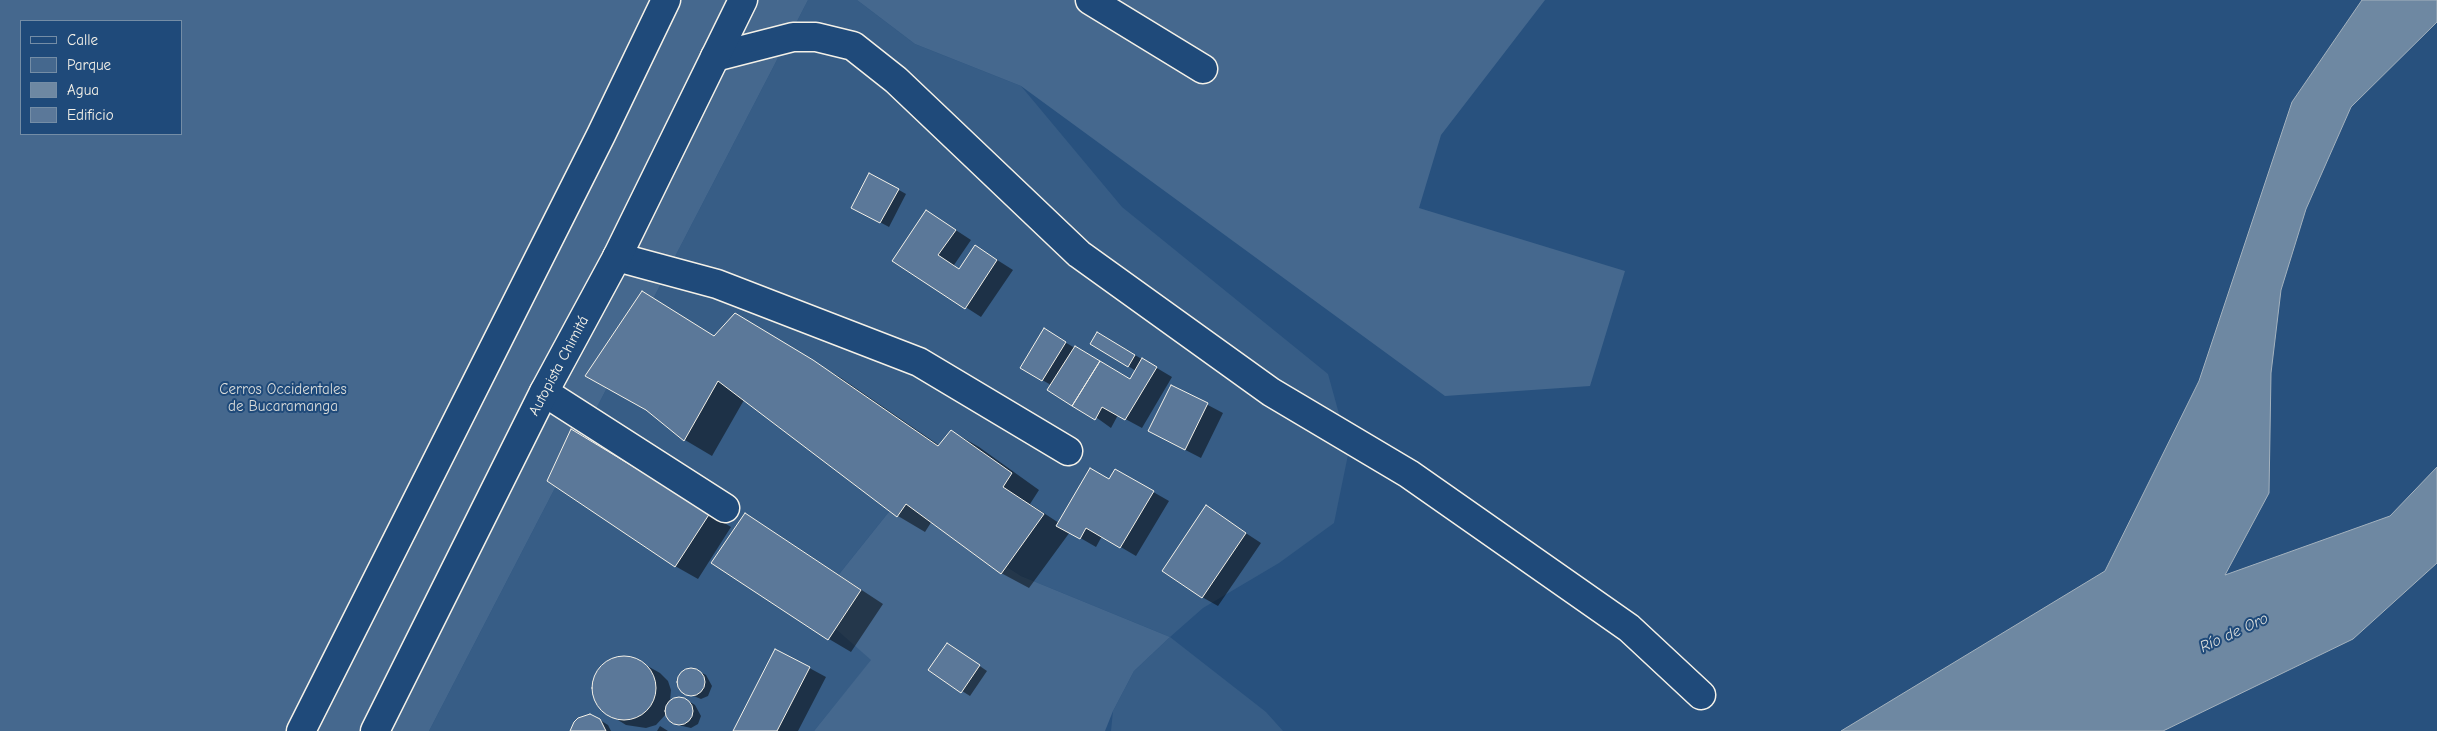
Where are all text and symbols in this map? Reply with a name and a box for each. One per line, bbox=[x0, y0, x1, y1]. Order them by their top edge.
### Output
legend bbox=[20, 20, 182, 135]
text: Calle bbox=[67, 31, 98, 49]
text: Parque bbox=[67, 56, 111, 74]
text: Agua bbox=[67, 81, 99, 99]
text: Edificio bbox=[67, 106, 114, 124]
street label: Autopista Chimitá bbox=[525, 313, 593, 419]
park label: Cerros Occidentales de Bucaramanga bbox=[219, 381, 347, 416]
water label: Río de Oro bbox=[2197, 609, 2271, 657]

